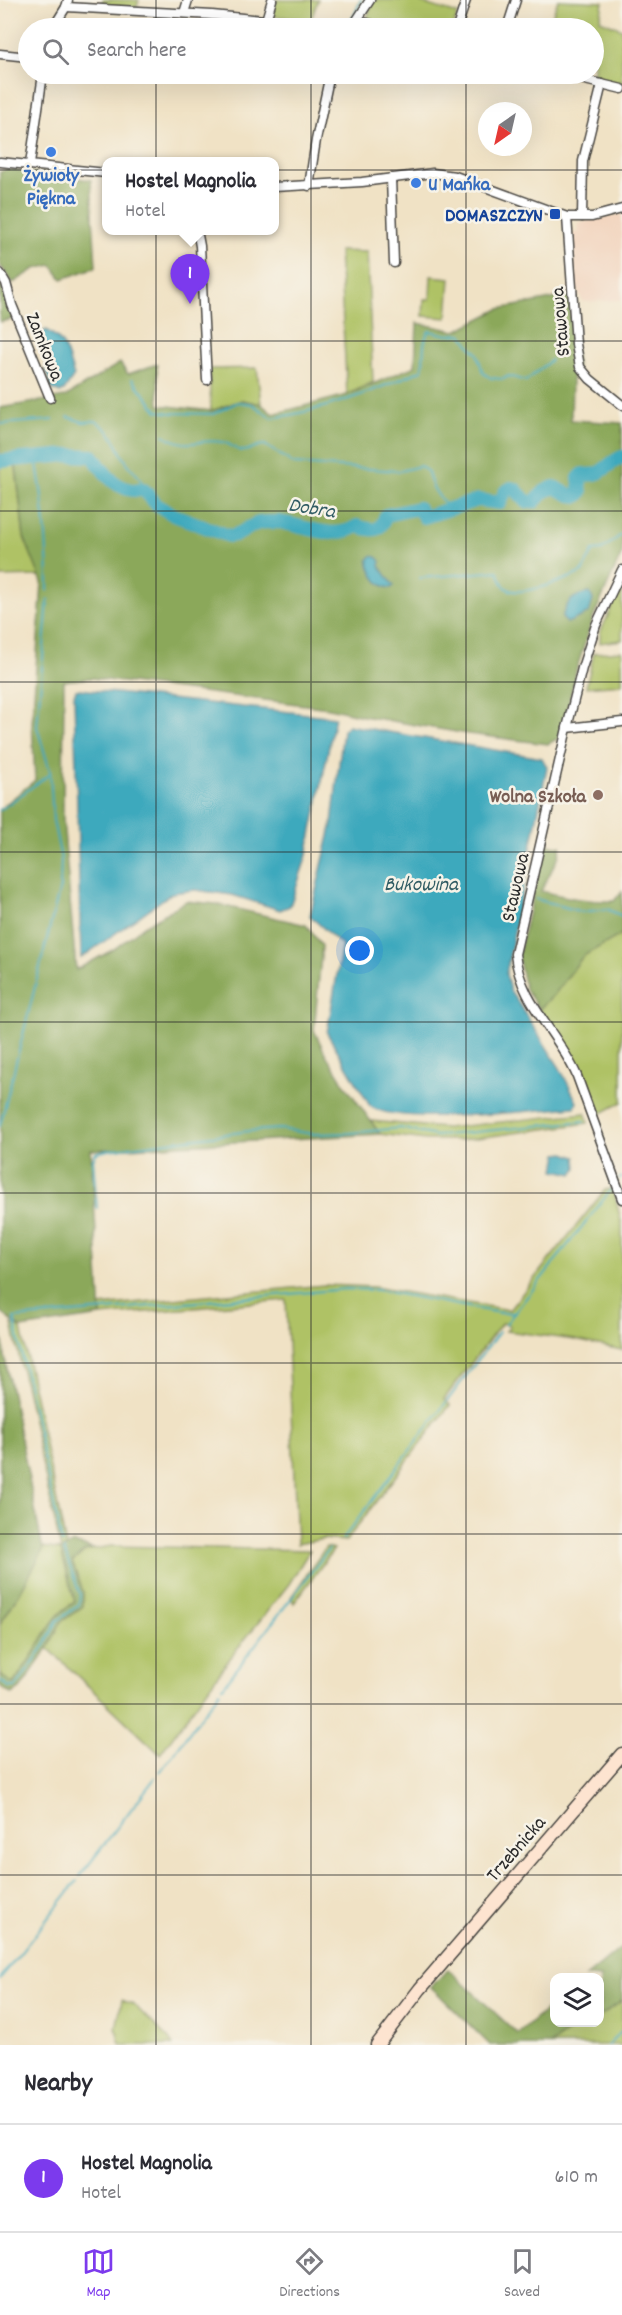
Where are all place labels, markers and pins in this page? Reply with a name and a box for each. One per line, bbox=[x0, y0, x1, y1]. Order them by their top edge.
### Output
marker: Żywioły Piękna bbox=[44, 145, 58, 159]
place label: Żywioły Piękna bbox=[23, 163, 80, 214]
place label: U Mańka bbox=[428, 172, 491, 200]
marker: U Mańka bbox=[409, 176, 423, 190]
place label: DOMASZCZYN bbox=[445, 203, 543, 231]
marker: DOMASZCZYN bbox=[548, 207, 562, 221]
pin: 1 bbox=[170, 254, 210, 304]
place label: Wolna Szkoła bbox=[490, 784, 587, 812]
marker: Wolna Szkoła bbox=[591, 788, 605, 802]

